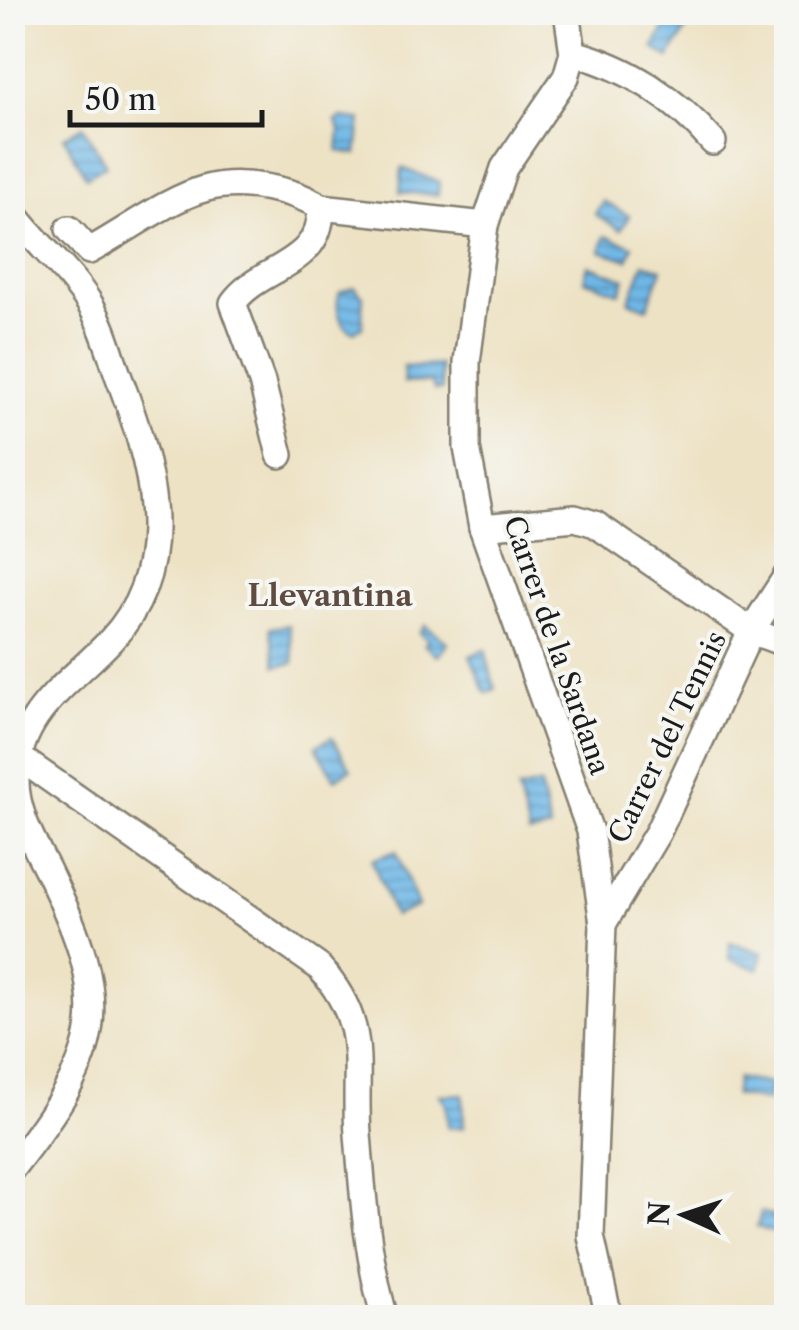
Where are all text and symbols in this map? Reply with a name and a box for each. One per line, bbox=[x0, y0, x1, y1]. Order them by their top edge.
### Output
scale bar bbox=[70, 65, 262, 127]
text: 50 m bbox=[85, 81, 156, 118]
street label: Carrer de la Sardana bbox=[497, 511, 617, 779]
district label: Llevantina bbox=[247, 577, 413, 614]
street label: Carrer del Tennis bbox=[601, 626, 733, 848]
north arrow bbox=[634, 1165, 734, 1265]
text: N bbox=[641, 1201, 677, 1227]

